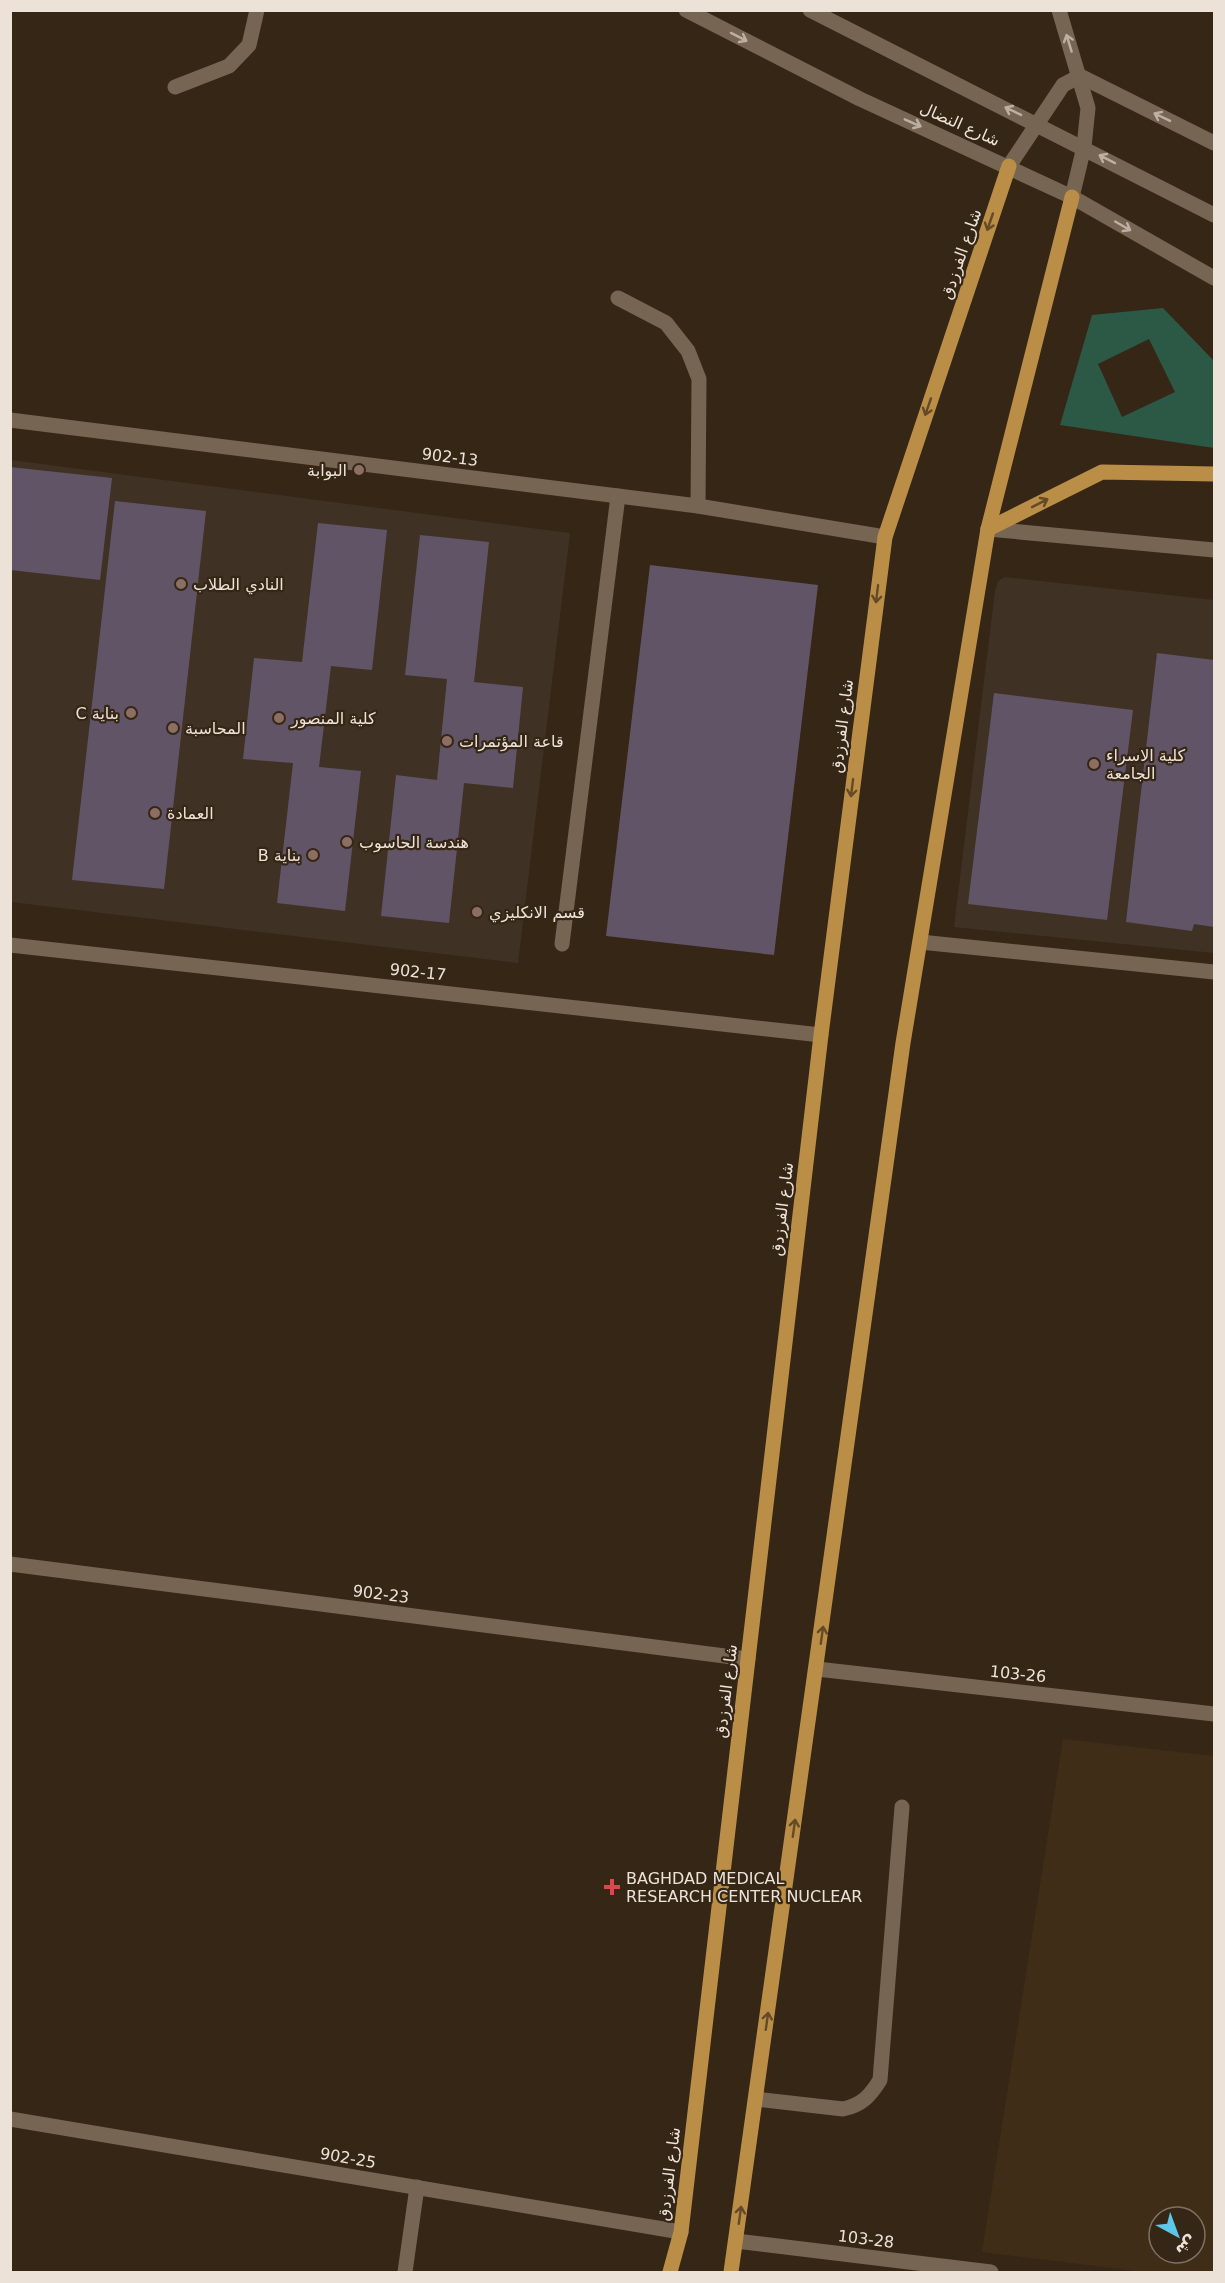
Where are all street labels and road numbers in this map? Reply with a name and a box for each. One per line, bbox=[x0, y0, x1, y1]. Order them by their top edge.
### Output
street label: شارع النضال bbox=[917, 98, 1003, 151]
street label: شارع الفرزدق bbox=[937, 206, 986, 302]
street label: 902-13 bbox=[421, 444, 479, 470]
street label: شارع الفرزدق bbox=[827, 678, 858, 774]
street label: 902-17 bbox=[389, 960, 447, 984]
street label: شارع الفرزدق bbox=[767, 1161, 798, 1257]
street label: 902-23 bbox=[352, 1581, 410, 1607]
street label: شارع الفرزدق bbox=[711, 1643, 742, 1739]
street label: 103-26 bbox=[989, 1662, 1047, 1686]
street label: شارع الفرزدق bbox=[654, 2126, 685, 2222]
street label: 902-25 bbox=[318, 2144, 378, 2172]
street label: 103-28 bbox=[837, 2226, 895, 2252]

